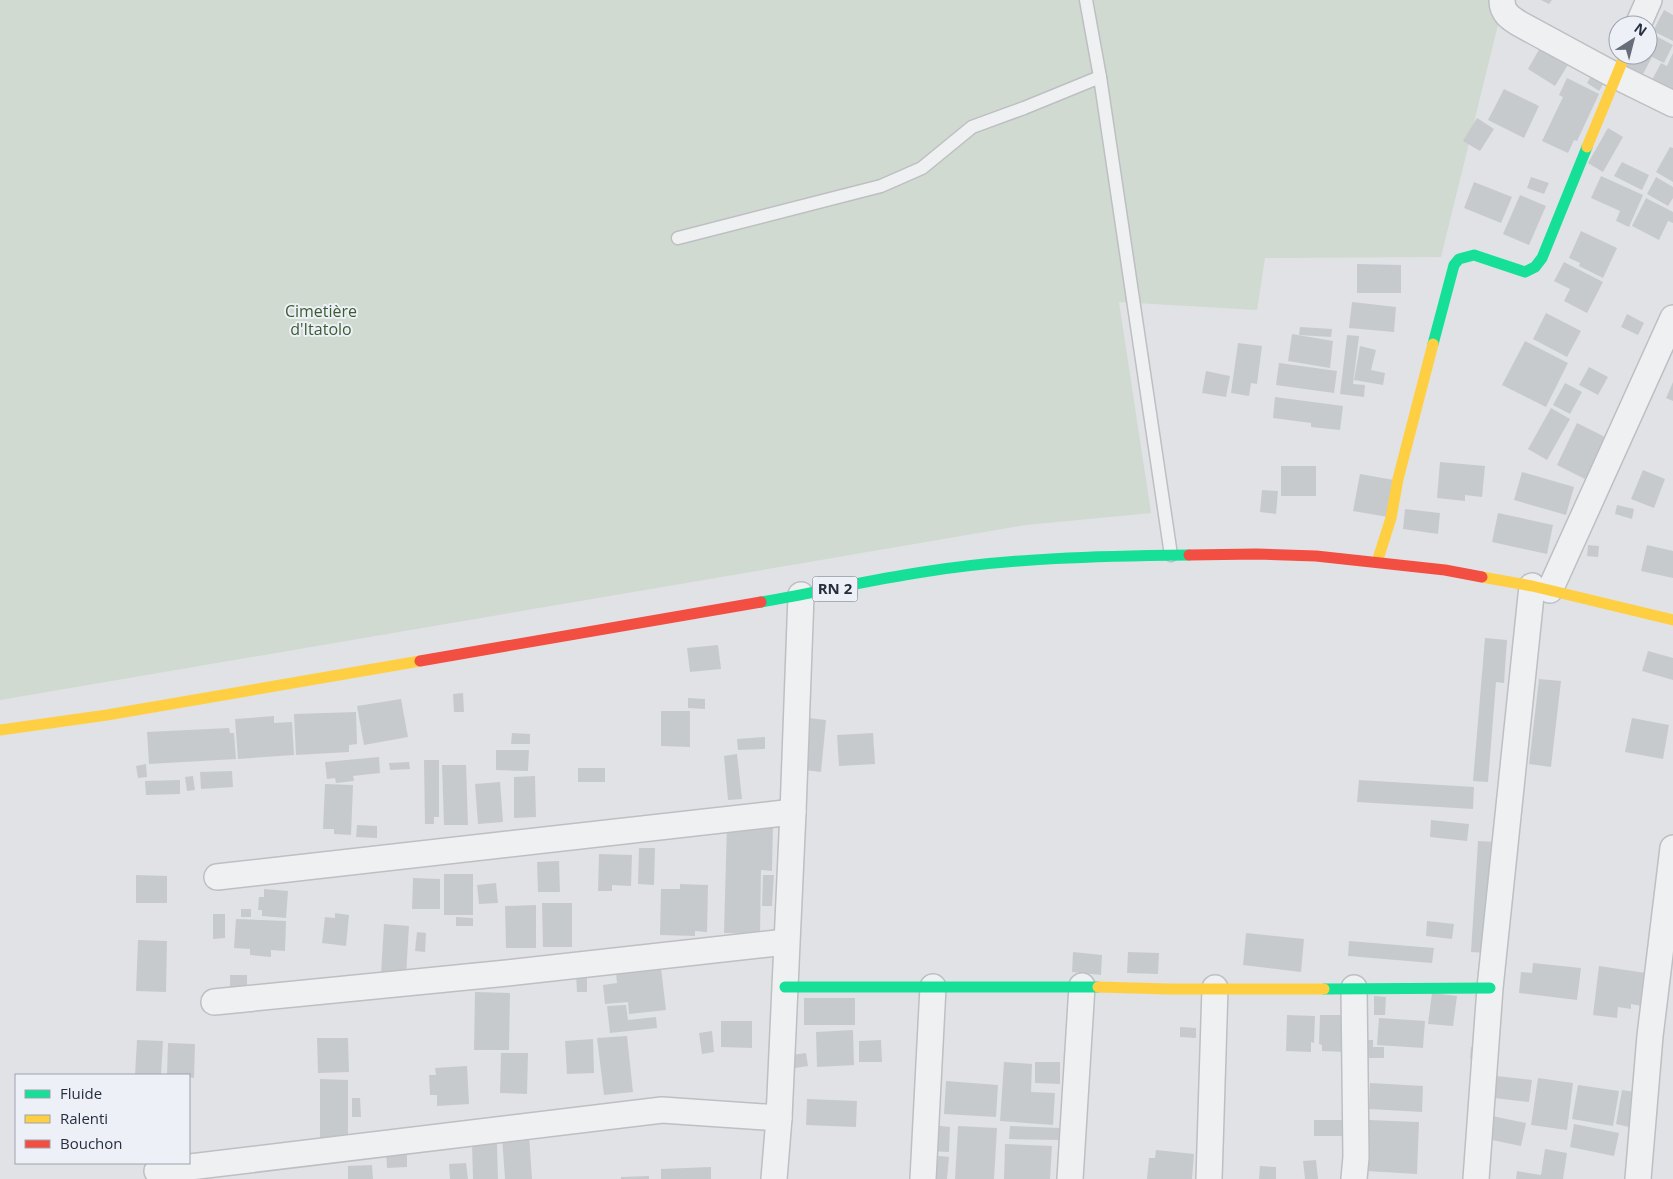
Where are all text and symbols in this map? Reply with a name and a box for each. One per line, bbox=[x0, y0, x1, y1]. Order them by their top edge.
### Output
north arrow bbox=[1608, 15, 1658, 65]
text: N bbox=[1631, 18, 1651, 40]
park label: Cimetière d'Itatolo bbox=[285, 300, 357, 340]
road number: RN 2 bbox=[812, 576, 858, 602]
legend bbox=[15, 1074, 190, 1164]
text: Fluide bbox=[60, 1083, 102, 1103]
text: Ralenti bbox=[60, 1108, 108, 1128]
text: Bouchon bbox=[60, 1133, 123, 1153]

